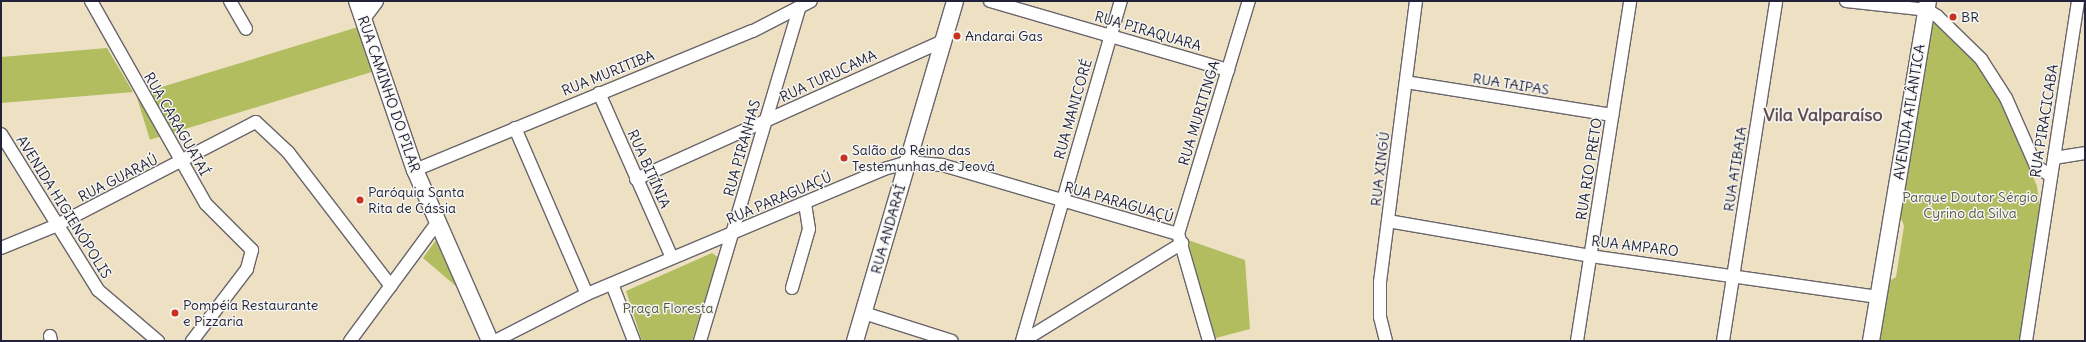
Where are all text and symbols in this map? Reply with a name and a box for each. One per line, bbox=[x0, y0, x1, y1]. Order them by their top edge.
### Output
street label: RUA PIRAQUARA bbox=[1093, 8, 1203, 54]
place label: BR bbox=[1961, 9, 1979, 25]
marker: BR bbox=[1948, 12, 1958, 22]
street label: RUA CAMINHO DO PILAR bbox=[354, 14, 424, 174]
place label: Andarai Gas bbox=[965, 28, 1043, 44]
marker: Andarai Gas bbox=[952, 31, 962, 41]
street label: AVENIDA ATLÂNTICA bbox=[1890, 43, 1928, 181]
street label: RUA TURUCAMA bbox=[777, 46, 879, 106]
street label: RUA MURITIBA bbox=[559, 47, 657, 99]
street label: RUA MANICORÉ bbox=[1051, 57, 1095, 161]
street label: RUA MURITINGA bbox=[1175, 58, 1223, 168]
street label: RUA PIRACICABA bbox=[2027, 63, 2061, 179]
street label: RUA CARAGUATAÍ bbox=[141, 69, 213, 179]
street label: RUA TAIPAS bbox=[1471, 70, 1551, 98]
street label: RUA PIRANHAS bbox=[720, 98, 764, 198]
district label: Vila Valparaíso bbox=[1764, 104, 1882, 126]
street label: RUA RIO PRETO bbox=[1573, 117, 1605, 221]
street label: RUA ATIBAIA bbox=[1720, 125, 1750, 213]
street label: RUA BITÍNIA bbox=[624, 127, 674, 211]
street label: RUA XINGÚ bbox=[1367, 131, 1393, 207]
street label: AVENIDA HIGIENÓPOLIS bbox=[13, 133, 115, 281]
place label: Salão do Reino das Testemunhas de Jeová bbox=[852, 142, 995, 174]
street label: RUA GUARAÚ bbox=[75, 151, 161, 205]
marker: Salão do Reino das Testemunhas de Jeová bbox=[839, 153, 849, 163]
street label: RUA PARAGUAÇÚ bbox=[724, 168, 834, 228]
street label: RUA PARAGUAÇÚ bbox=[1062, 178, 1176, 226]
street label: RUA ANDARAÍ bbox=[867, 182, 909, 276]
place label: Paróquia Santa Rita de Cássia bbox=[368, 184, 464, 216]
park label: Parque Doutor Sérgio Cyrino da Silva bbox=[1902, 189, 2038, 222]
marker: Paróquia Santa Rita de Cássia bbox=[355, 195, 365, 205]
street label: RUA AMPARO bbox=[1590, 232, 1680, 260]
place label: Pompéia Restaurante e Pizzaria bbox=[183, 297, 318, 330]
park label: Praça Floresta bbox=[622, 300, 714, 316]
marker: Pompéia Restaurante e Pizzaria bbox=[170, 308, 180, 318]

